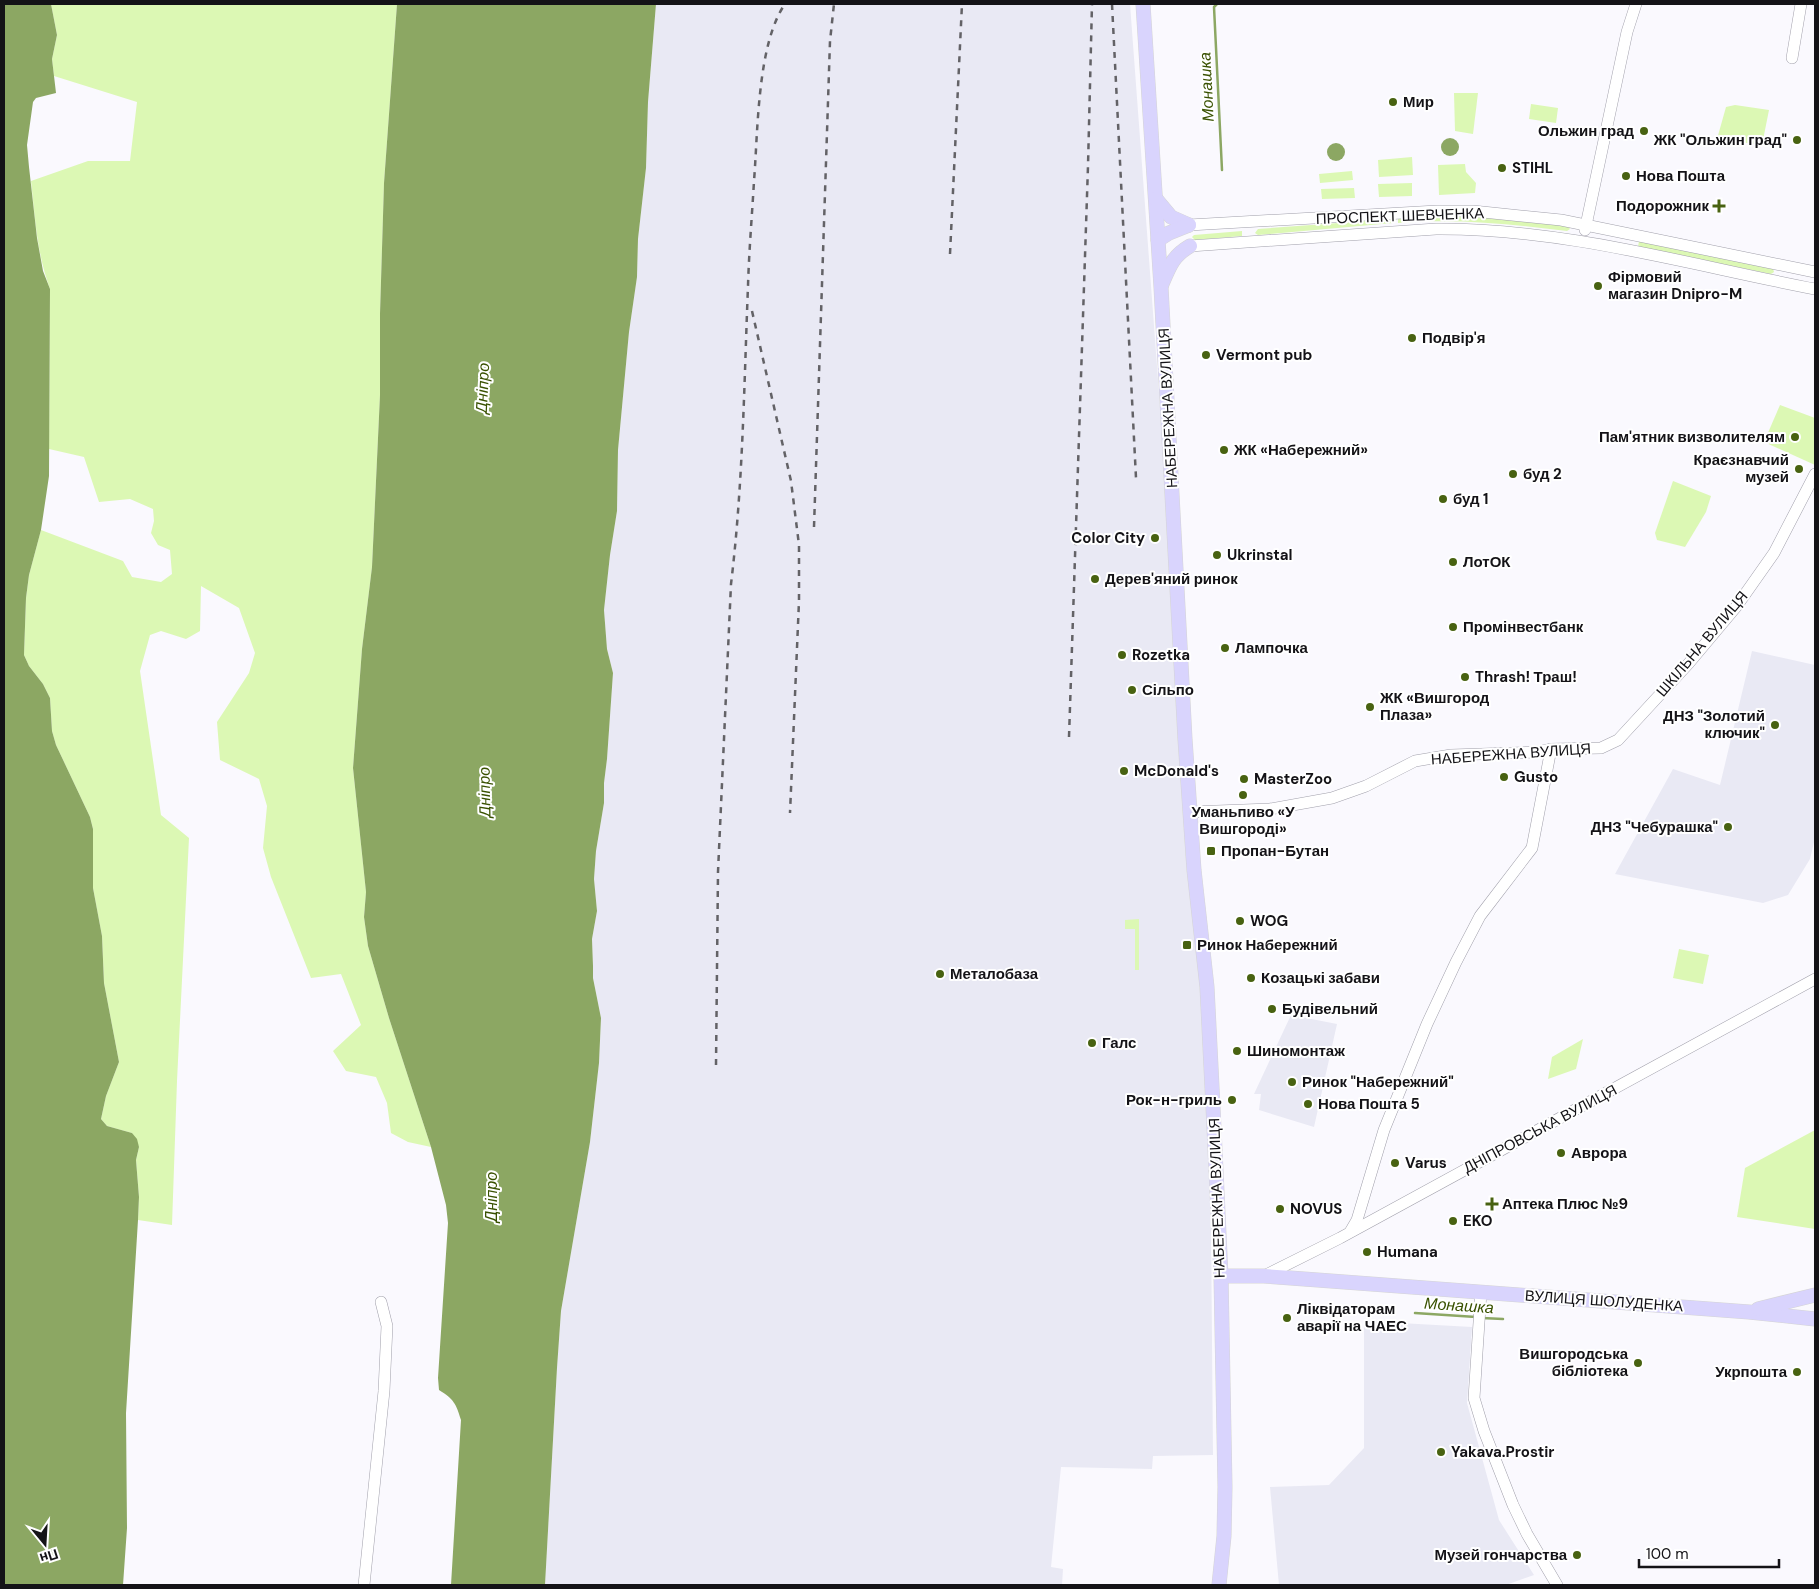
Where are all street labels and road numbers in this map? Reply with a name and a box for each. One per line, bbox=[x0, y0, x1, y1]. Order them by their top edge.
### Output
street label: ПРОСПЕКТ ШЕВЧЕНКА bbox=[1316, 203, 1484, 229]
street label: НАБЕРЕЖНА ВУЛИЦЯ bbox=[1154, 327, 1182, 489]
street label: ШКІЛЬНА ВУЛИЦЯ bbox=[1652, 587, 1752, 701]
street label: НАБЕРЕЖНА ВУЛИЦЯ bbox=[1430, 738, 1592, 770]
street label: ДНІПРОВСЬКА ВУЛИЦЯ bbox=[1460, 1080, 1620, 1178]
street label: НАБЕРЕЖНА ВУЛИЦЯ bbox=[1204, 1117, 1230, 1279]
street label: ВУЛИЦЯ ШОЛУДЕНКА bbox=[1524, 1285, 1684, 1317]

